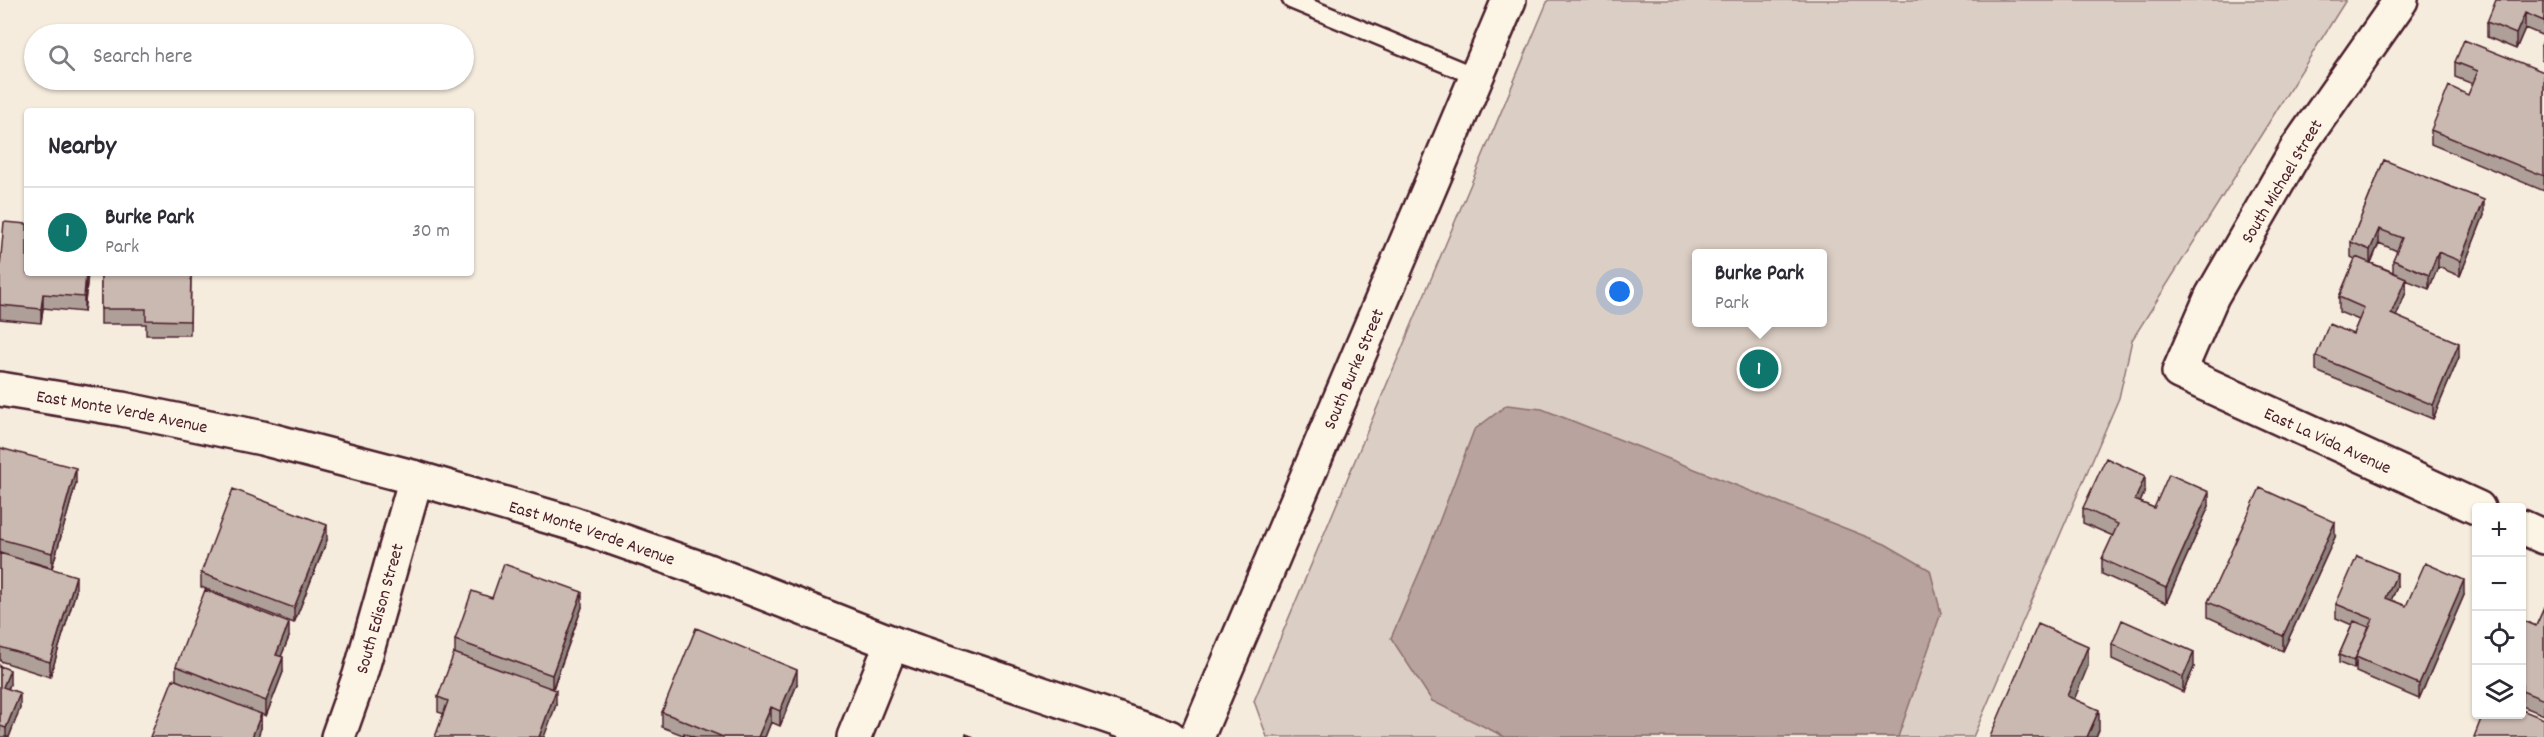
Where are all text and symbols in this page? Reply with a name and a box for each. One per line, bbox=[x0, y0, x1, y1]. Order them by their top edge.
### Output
search box bbox=[24, 24, 474, 90]
icon: search bbox=[45, 41, 78, 74]
text: Search here bbox=[93, 42, 192, 73]
street label: South Michael Street bbox=[2236, 115, 2330, 249]
text: Nearby bbox=[48, 129, 116, 166]
text: Burke Park bbox=[105, 203, 194, 234]
text: 1 bbox=[65, 218, 70, 246]
text: 30 m bbox=[412, 218, 450, 246]
text: Park bbox=[105, 234, 139, 262]
popup bbox=[1692, 249, 1827, 327]
text: Burke Park bbox=[1715, 259, 1804, 290]
your location bbox=[1605, 277, 1634, 306]
text: Park bbox=[1715, 290, 1749, 318]
street label: South Burke Street bbox=[1319, 305, 1392, 434]
pin: 1 bbox=[1740, 346, 1778, 392]
street label: East Monte Verde Avenue bbox=[34, 385, 209, 441]
street label: East La Vida Avenue bbox=[2259, 402, 2395, 482]
street label: East Monte Verde Avenue bbox=[505, 496, 678, 573]
map controls bbox=[2472, 503, 2526, 719]
button: + bbox=[2472, 503, 2526, 557]
street label: South Edison Street bbox=[351, 541, 412, 677]
button: − bbox=[2472, 557, 2526, 611]
button: locate bbox=[2472, 611, 2526, 665]
button: layers bbox=[2472, 665, 2526, 719]

